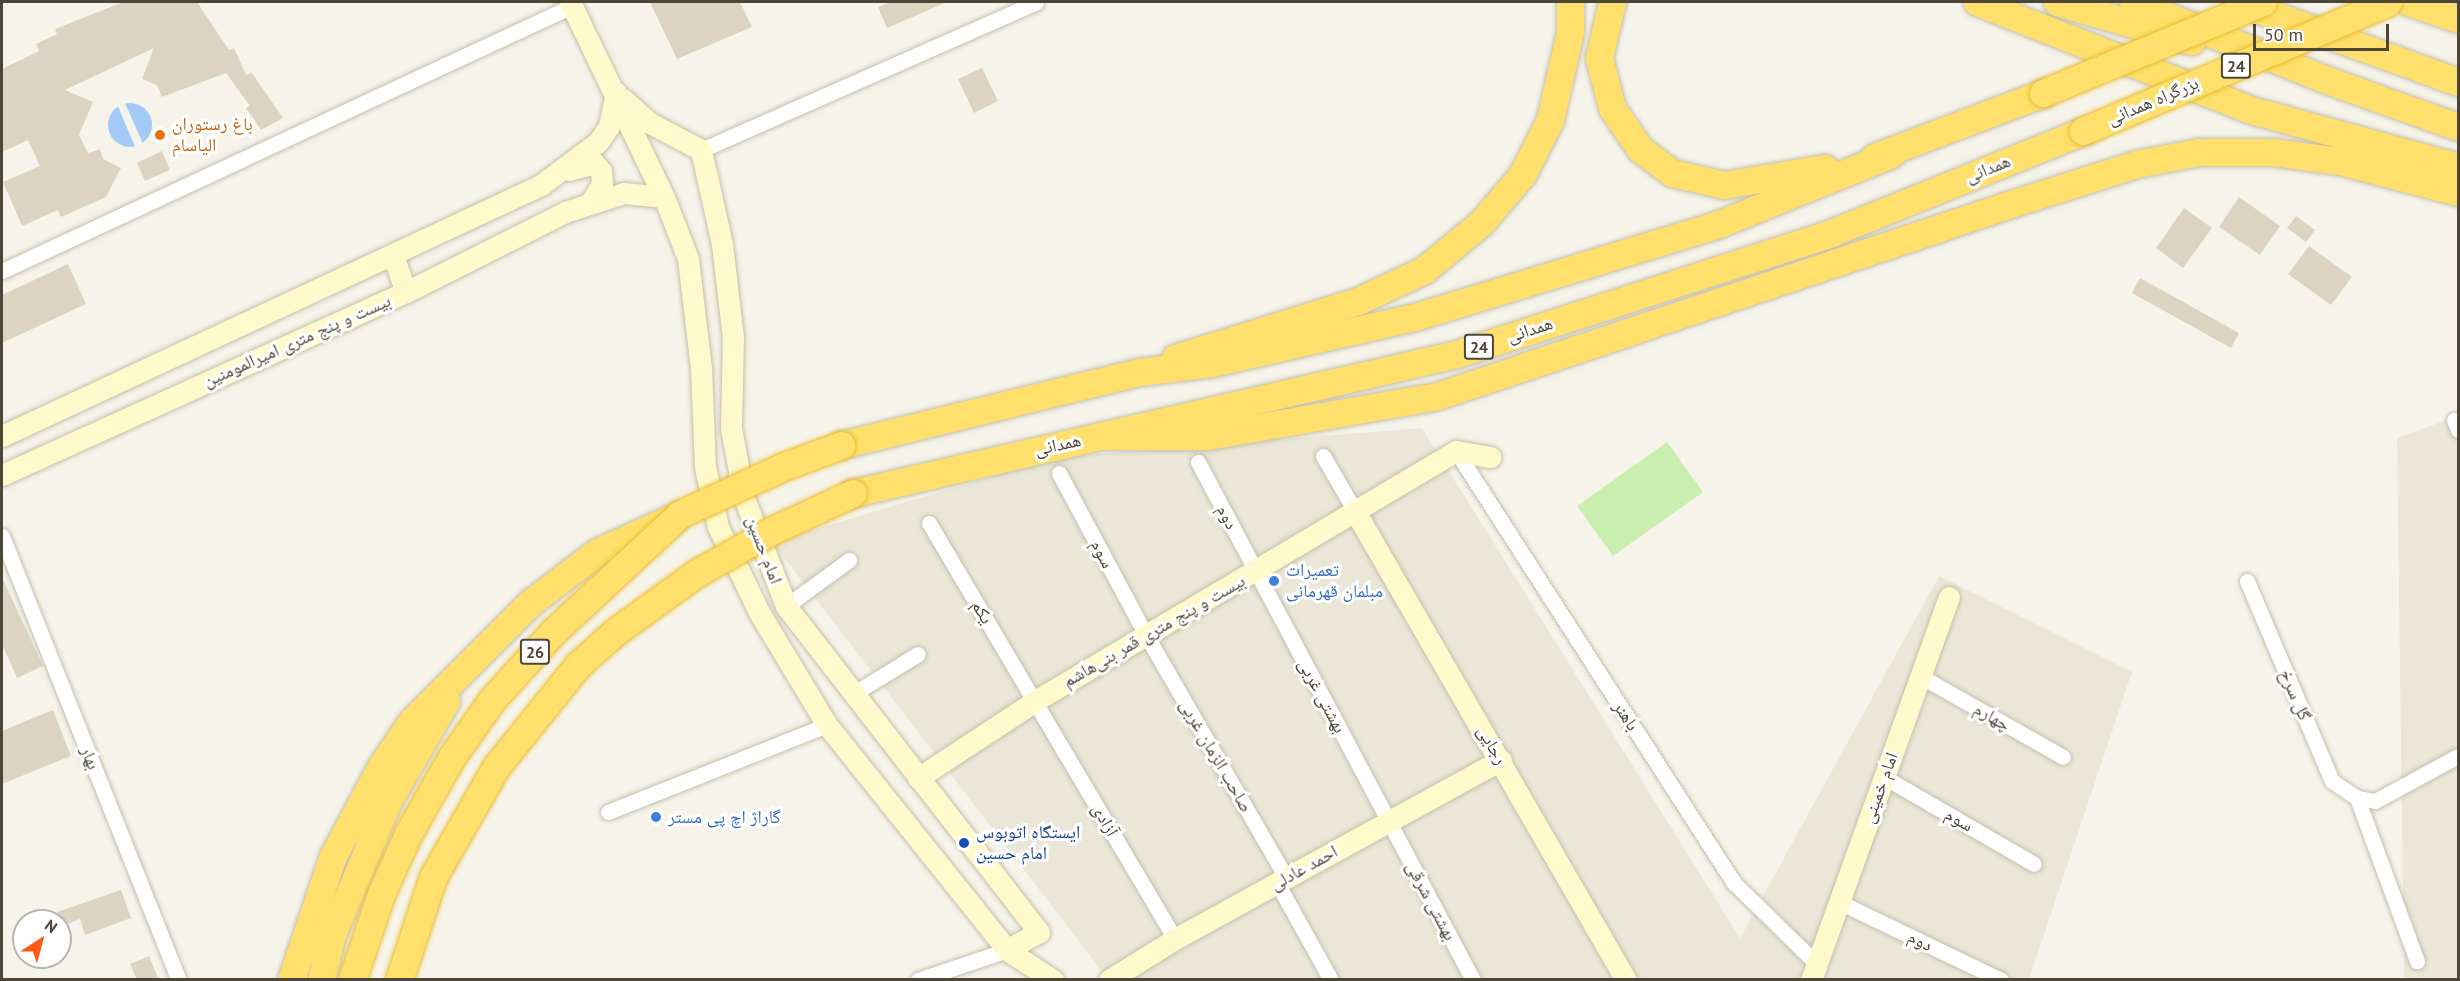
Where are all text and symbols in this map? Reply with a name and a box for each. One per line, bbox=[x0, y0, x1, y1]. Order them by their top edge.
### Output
scale bar bbox=[2256, 12, 2392, 50]
text: 50 m bbox=[2264, 23, 2303, 46]
road number: 24 bbox=[2220, 53, 2252, 79]
street label: بزرگراه همدانی bbox=[2104, 72, 2202, 130]
place label: باغ رستوران الیاسام bbox=[172, 114, 253, 156]
marker: باغ رستوران الیاسام bbox=[153, 128, 167, 142]
street label: همدانی bbox=[1962, 150, 2014, 188]
street label: بیست و پنج متری امیرالمومنین bbox=[200, 290, 394, 392]
street label: همدانی bbox=[1504, 313, 1556, 347]
road number: 24 bbox=[1462, 334, 1496, 360]
street label: همدانی bbox=[1033, 430, 1083, 460]
street label: دوم bbox=[1212, 501, 1242, 533]
street label: امام حسین bbox=[741, 513, 787, 587]
street label: سوم bbox=[1086, 536, 1118, 572]
place label: تعمیرات مبلمان قهرمانی bbox=[1286, 560, 1383, 602]
street label: بیست و پنج متری قمر بنی‌هاشم bbox=[1059, 570, 1249, 692]
marker: تعمیرات مبلمان قهرمانی bbox=[1267, 574, 1281, 588]
street label: یکم bbox=[967, 596, 997, 628]
road number: 26 bbox=[518, 639, 552, 665]
street label: بهشتی غربی bbox=[1293, 655, 1351, 737]
street label: گل سرخ bbox=[2275, 666, 2315, 724]
street label: صاحب الزمان غربی bbox=[1175, 696, 1257, 816]
street label: باهنر bbox=[1608, 697, 1644, 735]
street label: چهارم bbox=[1970, 698, 2014, 736]
street label: رجایی bbox=[1472, 722, 1512, 768]
street label: بهار bbox=[76, 743, 104, 773]
street label: امام خمینی bbox=[1857, 750, 1903, 826]
street label: آزادی bbox=[1087, 800, 1123, 840]
street label: سوم bbox=[1941, 803, 1977, 837]
place label: گاراژ اچ پی مستر bbox=[668, 806, 781, 828]
marker: گاراژ اچ پی مستر bbox=[649, 810, 663, 824]
place label: ایستگاه اتوبوس امام حسین bbox=[976, 822, 1080, 864]
marker: ایستگاه اتوبوس امام حسین bbox=[957, 836, 971, 850]
street label: احمد عادلی bbox=[1266, 841, 1342, 895]
street label: بهشتی شرقی bbox=[1401, 858, 1461, 944]
north arrow bbox=[12, 909, 72, 969]
text: N bbox=[41, 915, 62, 937]
street label: دوم bbox=[1904, 926, 1936, 956]

